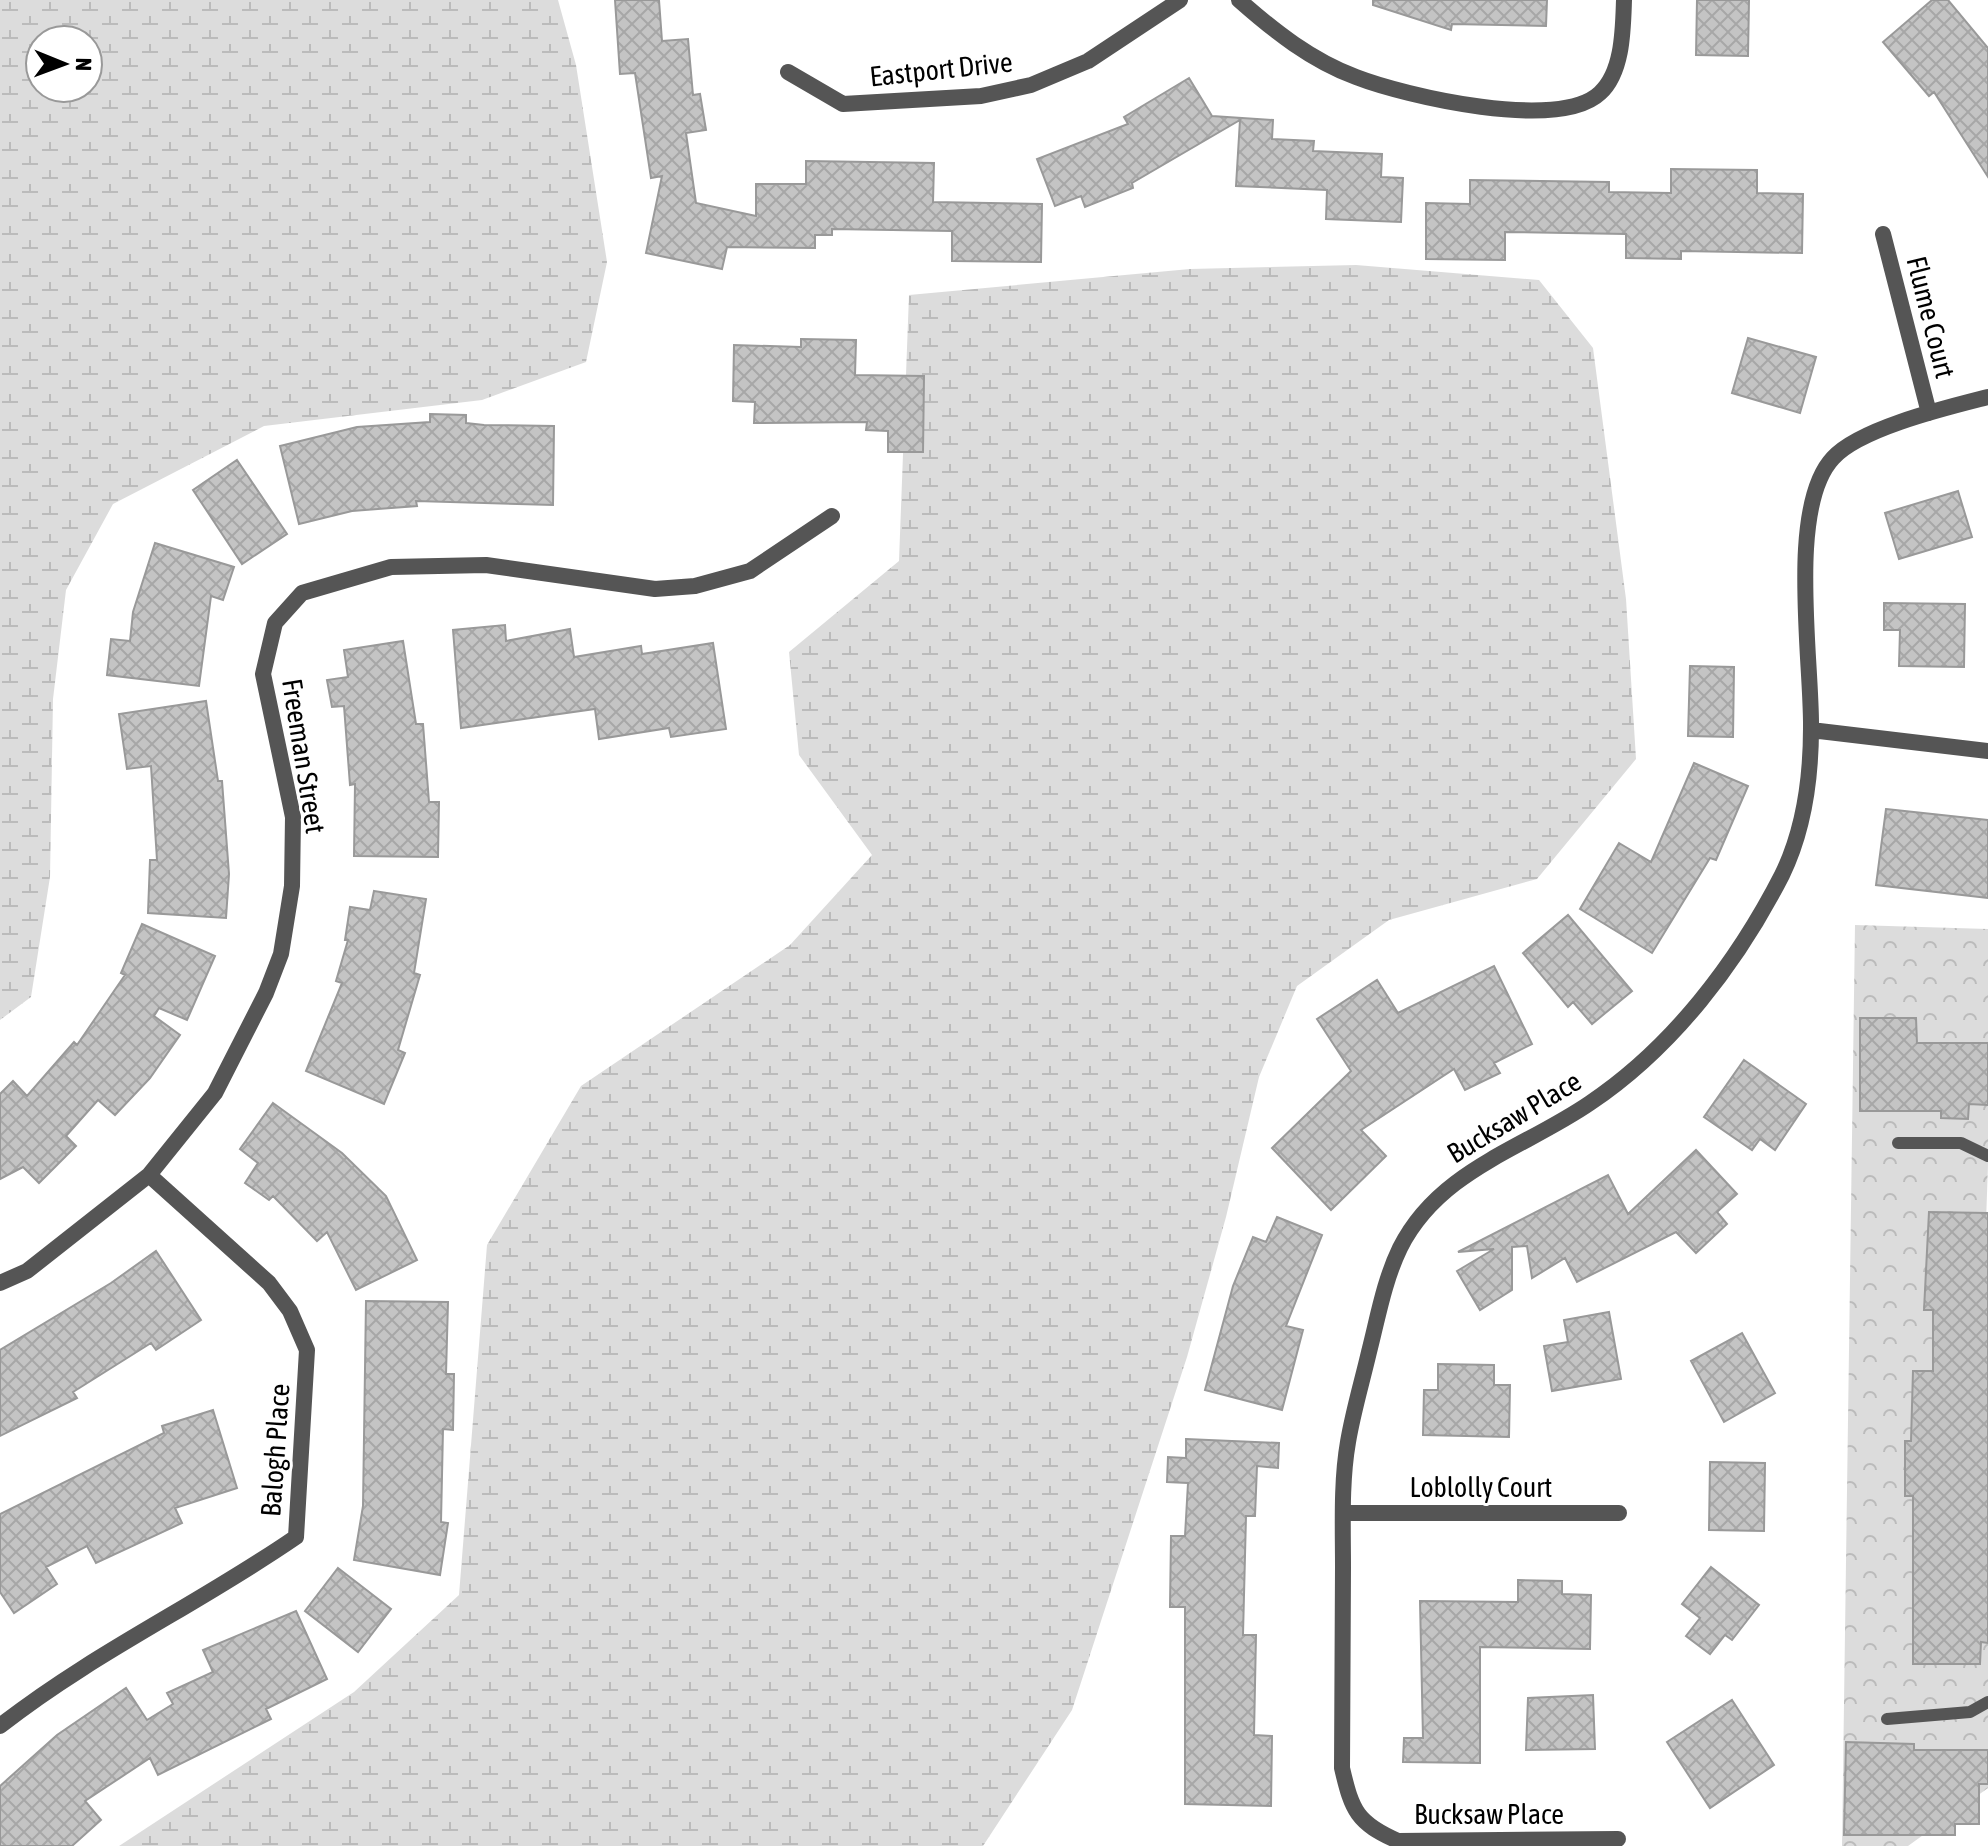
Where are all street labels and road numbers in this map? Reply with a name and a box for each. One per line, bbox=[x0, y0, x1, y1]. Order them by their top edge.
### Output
street label: Eastport Drive bbox=[868, 46, 1014, 92]
street label: Flume Court bbox=[1900, 253, 1962, 381]
street label: Freeman Street bbox=[276, 676, 332, 836]
street label: Bucksaw Place bbox=[1441, 1065, 1587, 1169]
street label: Balogh Place bbox=[254, 1382, 296, 1518]
street label: Loblolly Court bbox=[1410, 1471, 1552, 1503]
street label: Bucksaw Place bbox=[1414, 1798, 1564, 1830]

